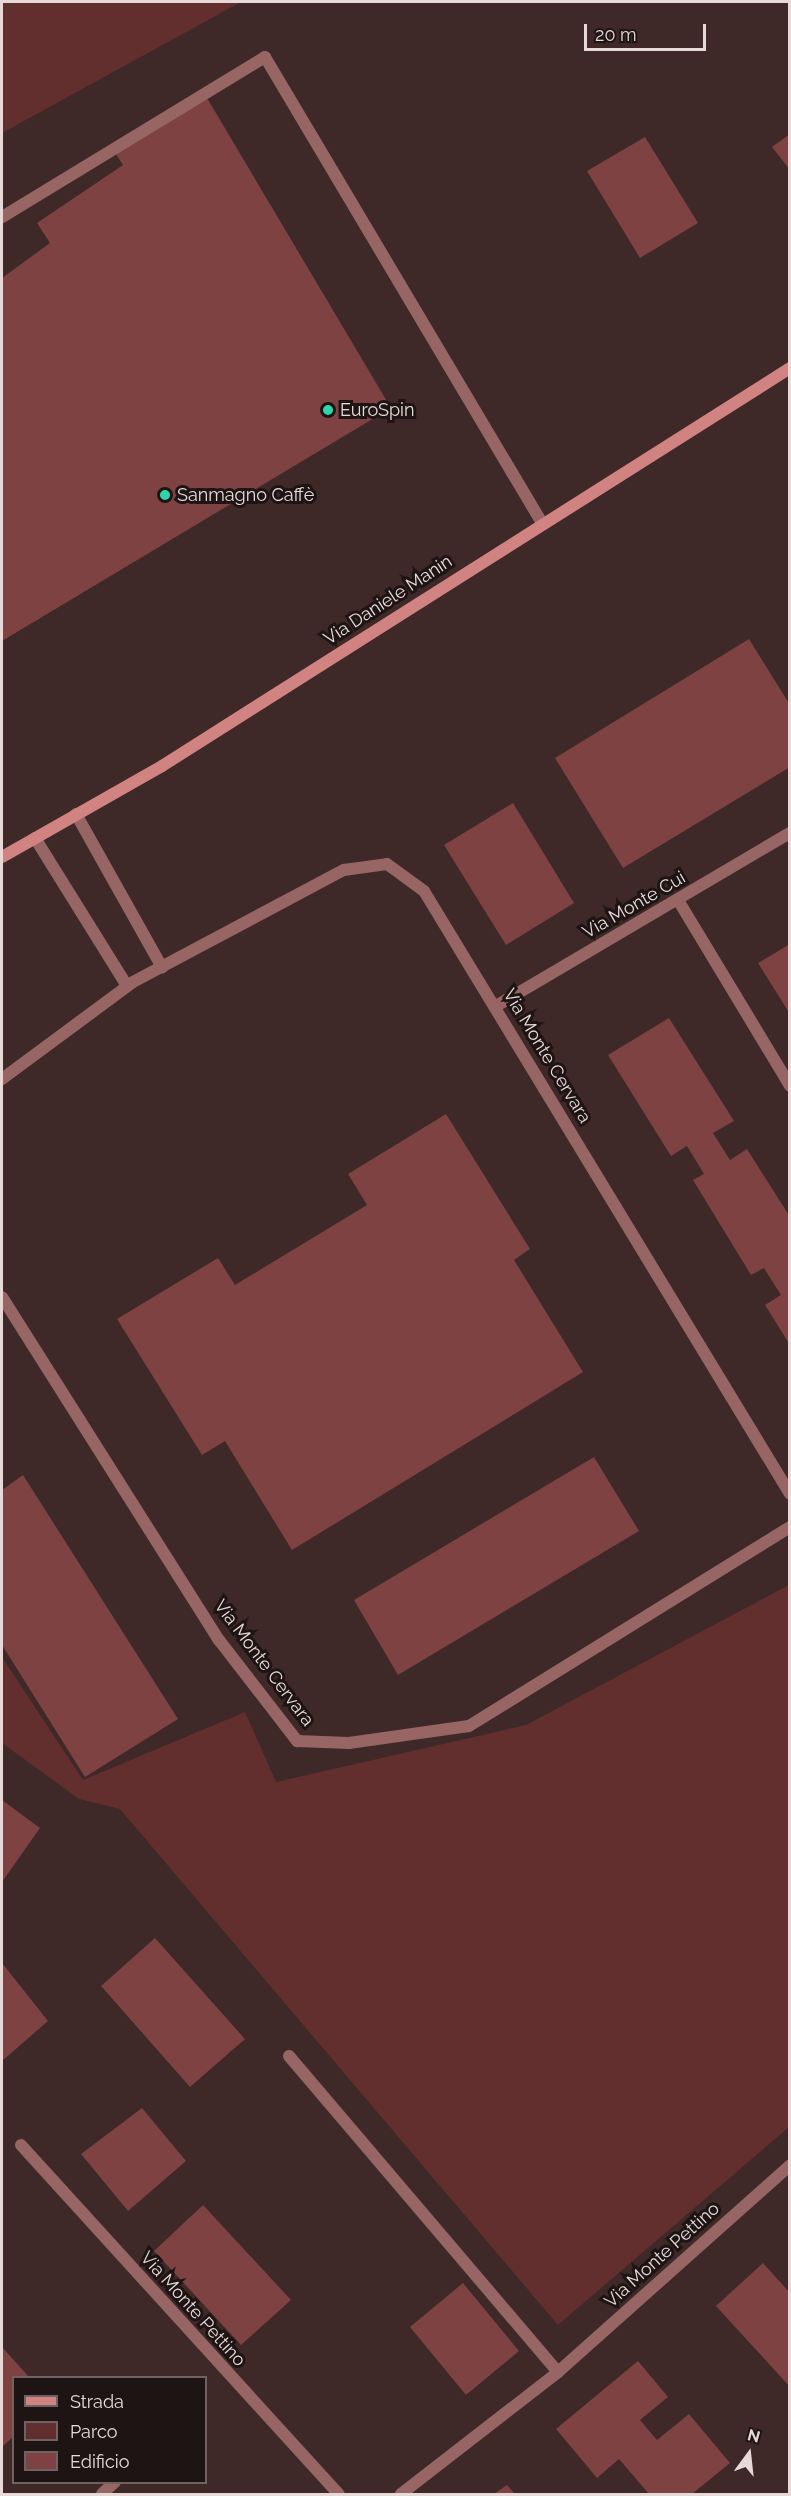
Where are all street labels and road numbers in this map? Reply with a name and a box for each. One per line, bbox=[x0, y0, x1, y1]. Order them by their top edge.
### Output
street label: Via Daniele Manin bbox=[320, 550, 456, 650]
street label: Via Monte Cui bbox=[579, 867, 689, 943]
street label: Via Monte Cervara bbox=[498, 985, 596, 1127]
street label: Via Monte Cervara bbox=[209, 1595, 319, 1731]
street label: Via Monte Pettino bbox=[600, 2198, 724, 2312]
street label: Via Monte Pettino bbox=[136, 2247, 250, 2371]

